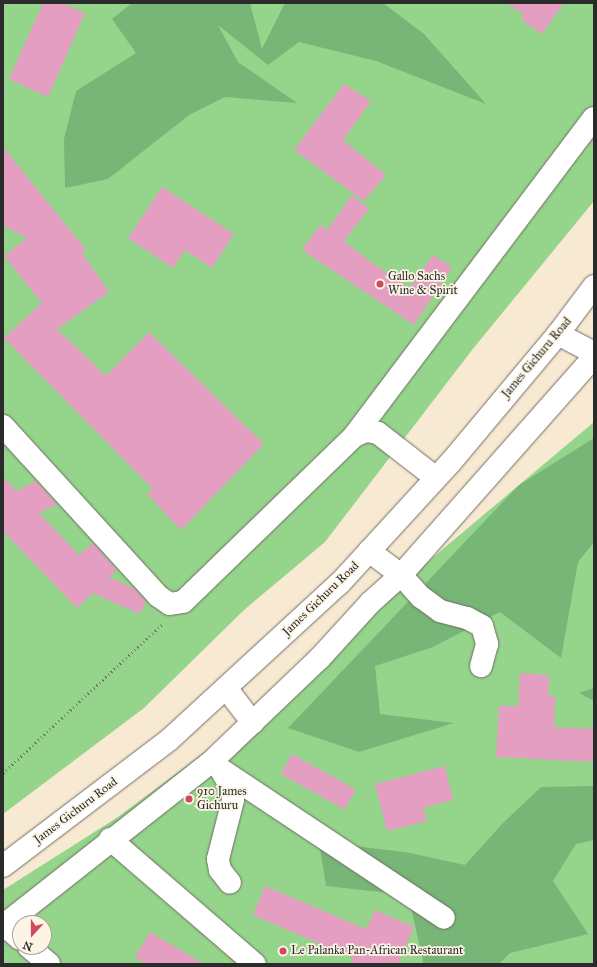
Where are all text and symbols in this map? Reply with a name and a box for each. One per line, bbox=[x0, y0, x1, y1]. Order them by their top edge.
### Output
place label: Gallo Sachs Wine & Spirit bbox=[388, 270, 458, 298]
marker: Gallo Sachs Wine & Spirit bbox=[375, 279, 385, 289]
street label: James Gichuru Road bbox=[499, 315, 575, 401]
street label: James Gichuru Road bbox=[280, 559, 362, 639]
street label: James Gichuru Road bbox=[31, 775, 121, 847]
place label: 910 James Gichuru bbox=[197, 785, 247, 813]
marker: 910 James Gichuru bbox=[184, 794, 194, 804]
north arrow bbox=[12, 915, 52, 955]
text: N bbox=[21, 938, 35, 953]
place label: Le Palanka Pan-African Restaurant bbox=[291, 944, 463, 958]
marker: Le Palanka Pan-African Restaurant bbox=[278, 946, 288, 956]

